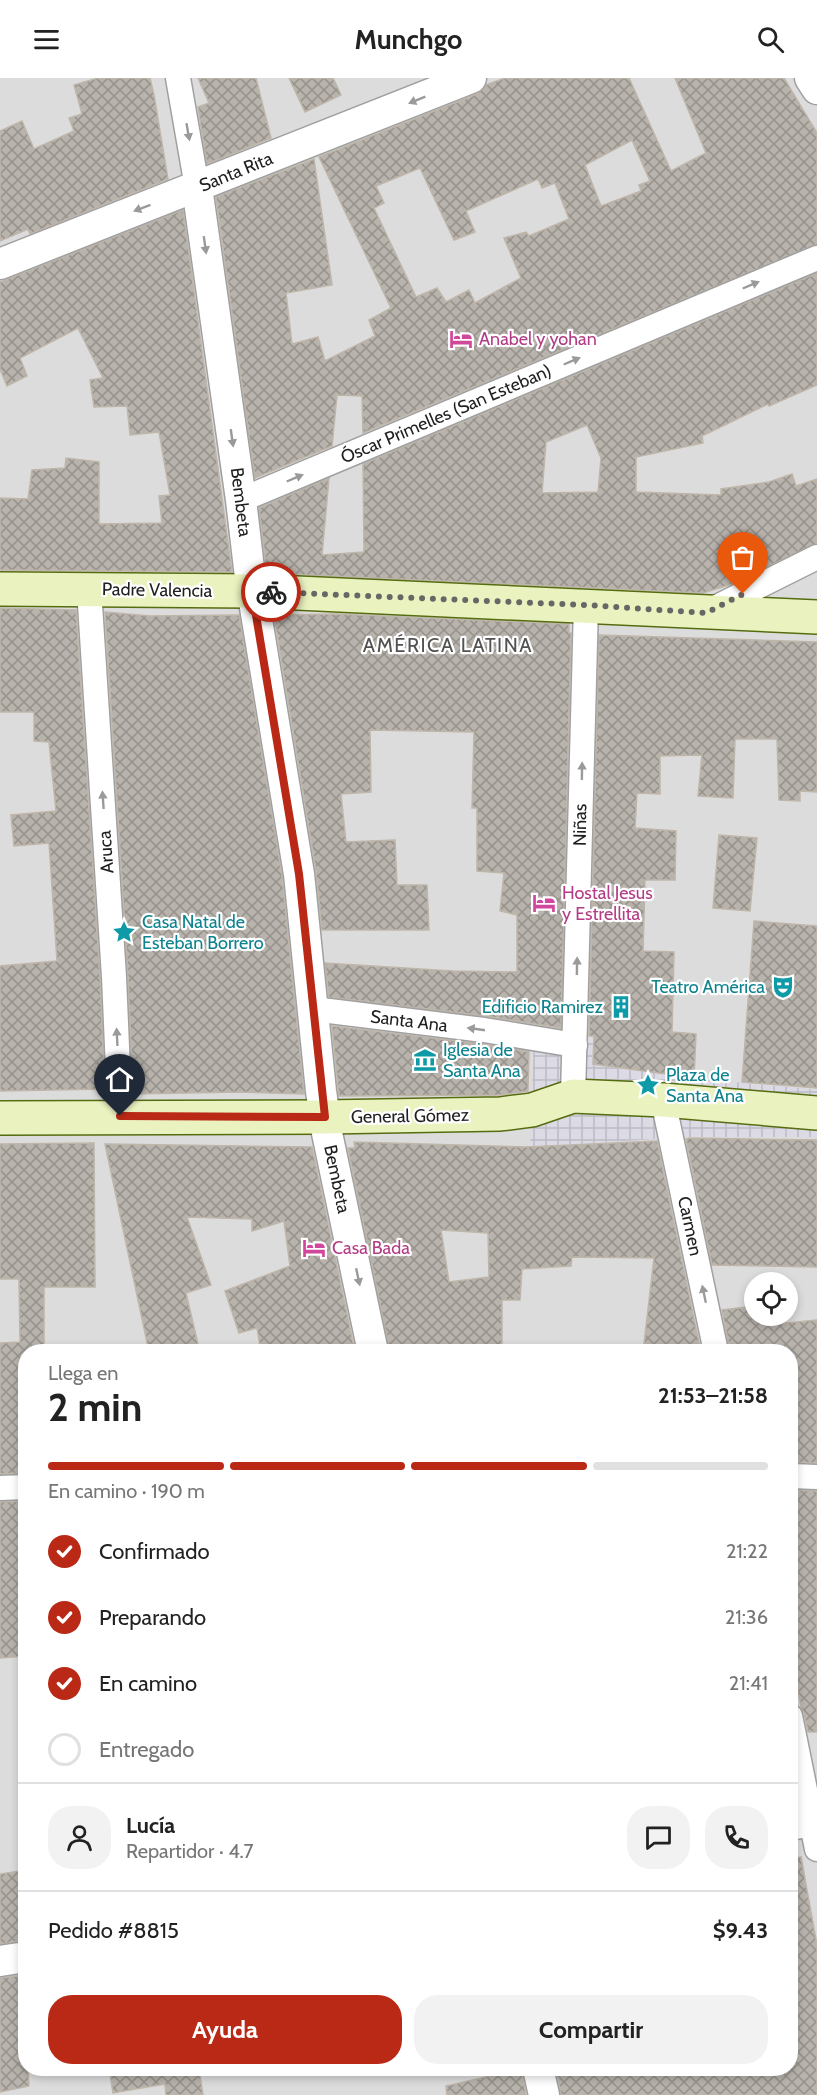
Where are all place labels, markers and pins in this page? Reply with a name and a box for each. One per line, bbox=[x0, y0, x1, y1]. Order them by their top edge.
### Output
hotel icon: Anabel y yohan bbox=[448, 326, 474, 352]
place label: Anabel y yohan bbox=[479, 328, 597, 350]
pin bbox=[717, 532, 768, 594]
place label: Hostal Jesus y Estrellita bbox=[562, 882, 653, 925]
hotel icon: Hostal Jesus y Estrellita bbox=[531, 890, 557, 916]
place label: Casa Natal de Esteban Borrero bbox=[142, 911, 264, 954]
place icon: Casa Natal de Esteban Borrero bbox=[111, 919, 137, 945]
theatre icon: Teatro América bbox=[770, 974, 796, 1000]
place label: Teatro América bbox=[651, 976, 765, 998]
building icon: Edificio Ramirez bbox=[608, 994, 634, 1020]
place label: Edificio Ramirez bbox=[482, 996, 604, 1018]
place label: Iglesia de Santa Ana bbox=[443, 1039, 521, 1082]
museum icon: Iglesia de Santa Ana bbox=[412, 1047, 438, 1073]
pin bbox=[94, 1054, 145, 1116]
place label: Plaza de Santa Ana bbox=[666, 1064, 744, 1107]
place icon: Plaza de Santa Ana bbox=[635, 1072, 661, 1098]
hotel icon: Casa Bada bbox=[301, 1235, 327, 1261]
place label: Casa Bada bbox=[332, 1237, 410, 1259]

